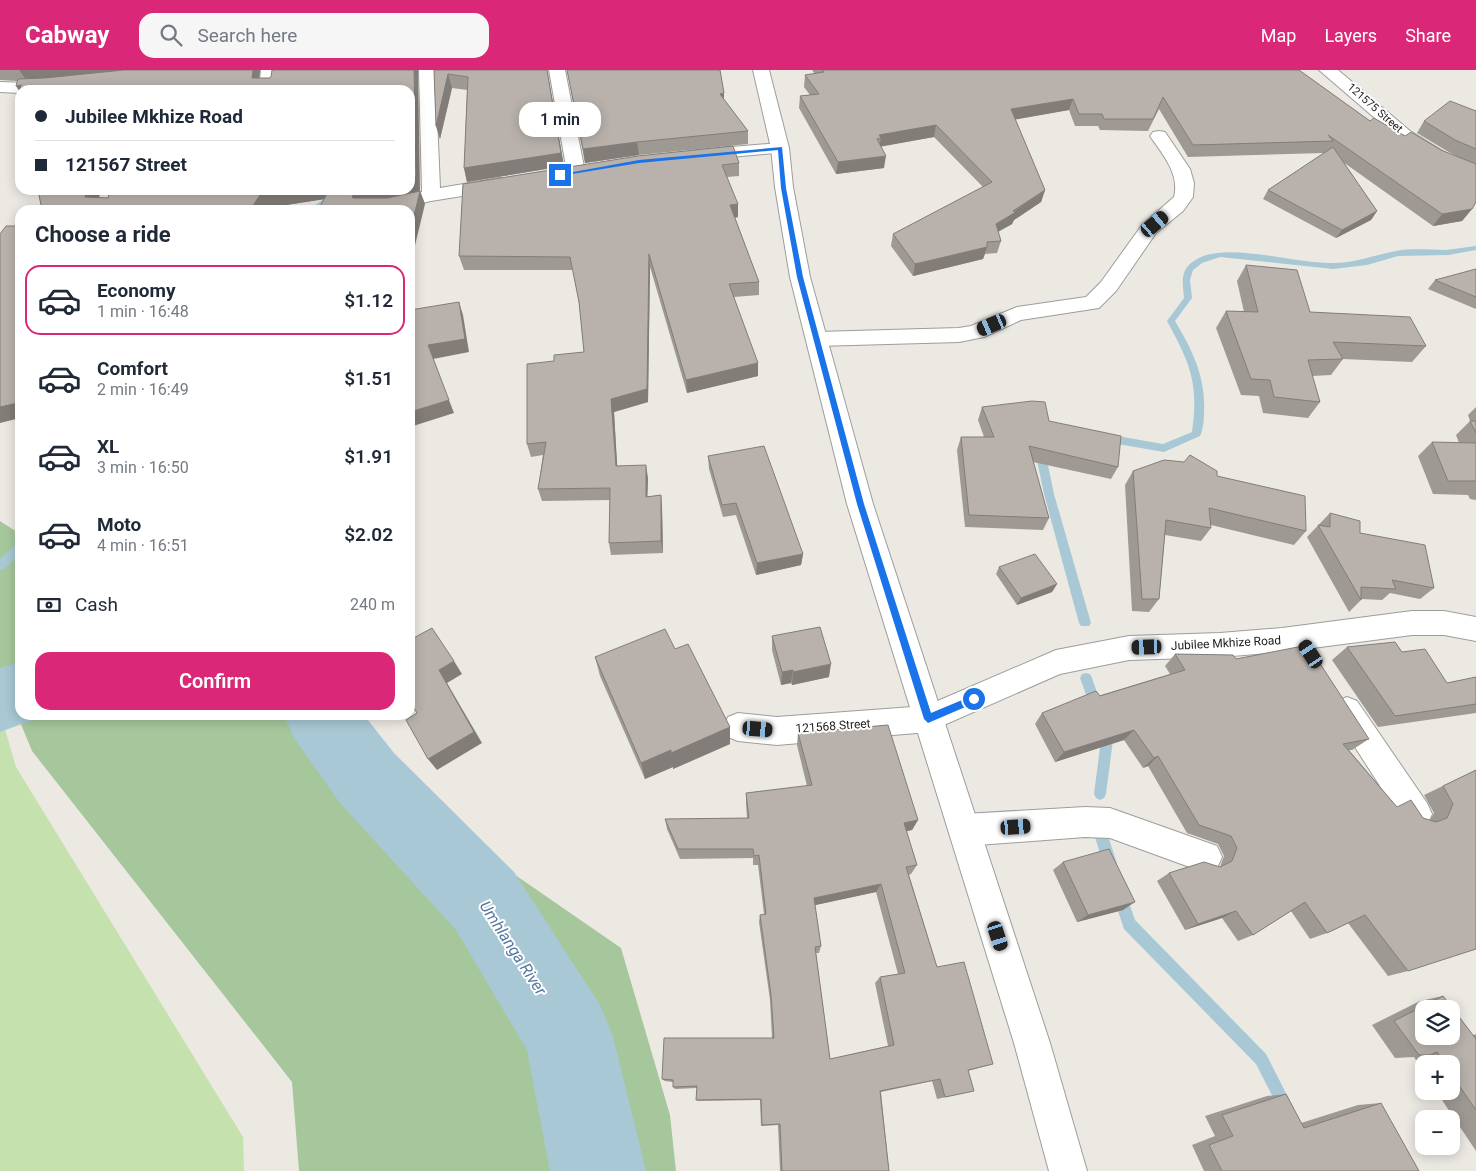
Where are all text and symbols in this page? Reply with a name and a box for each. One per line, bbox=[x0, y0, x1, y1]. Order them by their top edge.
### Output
search box bbox=[139, 13, 489, 58]
text: Cabway bbox=[25, 21, 109, 49]
icon: search bbox=[157, 21, 185, 49]
text: Search here bbox=[197, 24, 297, 47]
text: Map bbox=[1261, 25, 1296, 46]
text: Layers bbox=[1324, 25, 1377, 46]
text: Share bbox=[1405, 25, 1451, 46]
street label: 121575 Street bbox=[1345, 81, 1406, 136]
callout: 1 min bbox=[519, 102, 601, 138]
text: Jubilee Mkhize Road bbox=[65, 105, 243, 128]
text: 1 min bbox=[540, 110, 580, 129]
text: 121567 Street bbox=[65, 153, 187, 176]
route end bbox=[549, 164, 571, 186]
car bbox=[1138, 209, 1171, 239]
text: Choose a ride bbox=[35, 222, 171, 247]
icon: car bbox=[37, 278, 82, 323]
text: Economy bbox=[97, 279, 176, 302]
text: $1.12 bbox=[344, 289, 393, 312]
text: 1 min · 16:48 bbox=[97, 302, 189, 321]
car bbox=[975, 312, 1008, 338]
icon: car bbox=[37, 356, 82, 401]
text: Comfort bbox=[97, 357, 168, 380]
text: $1.51 bbox=[344, 367, 393, 390]
text: 2 min · 16:49 bbox=[97, 380, 189, 399]
icon: car bbox=[37, 434, 82, 479]
text: XL bbox=[97, 435, 119, 458]
text: $1.91 bbox=[344, 445, 393, 468]
text: 3 min · 16:50 bbox=[97, 458, 189, 477]
icon: car bbox=[37, 512, 82, 557]
text: Moto bbox=[97, 513, 141, 536]
text: $2.02 bbox=[344, 523, 393, 546]
text: 4 min · 16:51 bbox=[97, 536, 189, 555]
icon: cash bbox=[35, 591, 63, 619]
text: Cash bbox=[75, 593, 118, 616]
text: 240 m bbox=[350, 595, 395, 614]
street label: Jubilee Mkhize Road bbox=[1171, 633, 1281, 653]
car bbox=[1296, 637, 1325, 671]
car bbox=[1131, 639, 1162, 655]
button: Confirm bbox=[35, 652, 395, 710]
route start bbox=[963, 688, 985, 710]
street label: 121568 Street bbox=[795, 716, 871, 736]
car bbox=[742, 720, 773, 738]
car bbox=[1000, 818, 1031, 836]
water label: Umhlanga River bbox=[476, 897, 551, 999]
car bbox=[986, 919, 1009, 953]
map controls bbox=[1415, 1000, 1460, 1155]
button: layers bbox=[1415, 1000, 1460, 1045]
button: + bbox=[1415, 1055, 1460, 1100]
button: − bbox=[1415, 1110, 1460, 1155]

